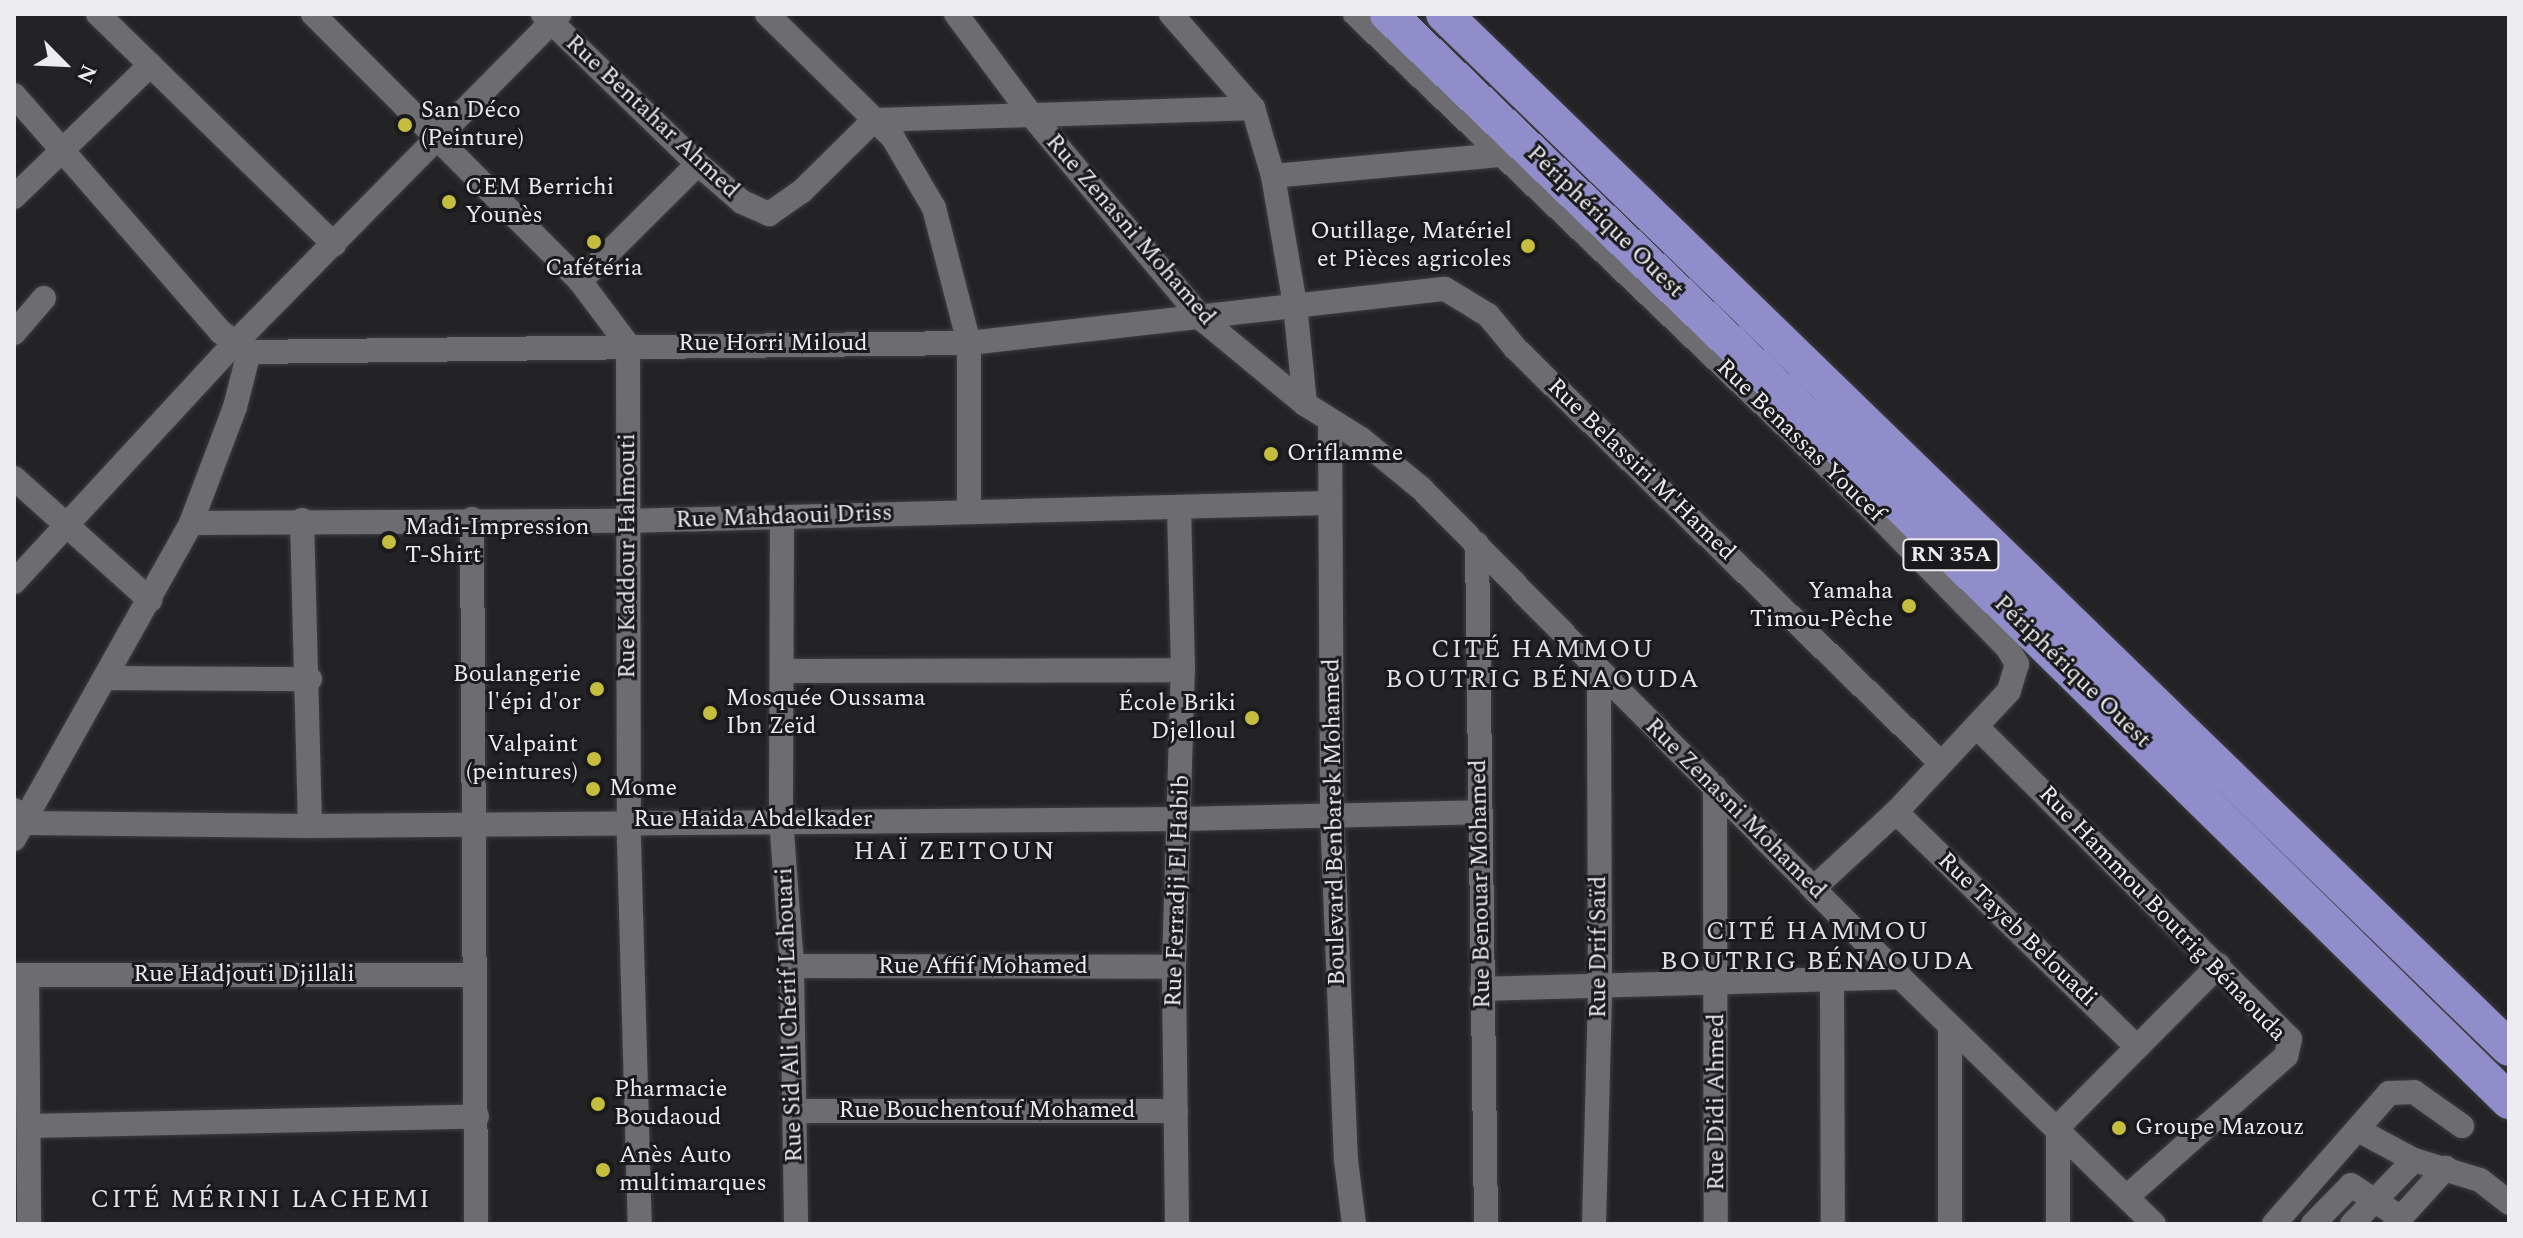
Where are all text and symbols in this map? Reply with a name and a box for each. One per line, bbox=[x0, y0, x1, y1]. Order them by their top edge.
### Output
north arrow bbox=[24, 24, 104, 104]
street label: Rue Bentahar Ahmed bbox=[559, 29, 745, 205]
text: N bbox=[68, 59, 105, 89]
place label: San Déco (Peinture) bbox=[421, 97, 524, 153]
marker: San Déco (Peinture) bbox=[396, 116, 414, 134]
street label: Rue Zenasni Mohamed bbox=[1039, 128, 1221, 332]
street label: Périphérique Ouest bbox=[1520, 140, 1690, 304]
place label: CEM Berrichi Younès bbox=[465, 174, 614, 230]
marker: CEM Berrichi Younès bbox=[440, 193, 458, 211]
place label: Outillage, Matériel et Pièces agricoles bbox=[1310, 218, 1512, 274]
marker: Cafétéria bbox=[585, 233, 603, 251]
marker: Outillage, Matériel et Pièces agricoles bbox=[1519, 237, 1537, 255]
place label: Cafétéria bbox=[545, 255, 643, 283]
street label: Rue Horri Miloud bbox=[678, 330, 868, 358]
street label: Rue Benassas Youcef bbox=[1710, 354, 1890, 528]
street label: Rue Belassiri M'Hamed bbox=[1541, 373, 1741, 567]
street label: Rue Kaddour Halmouti bbox=[614, 433, 642, 679]
place label: Oriflamme bbox=[1287, 440, 1403, 468]
marker: Oriflamme bbox=[1262, 445, 1280, 463]
street label: Rue Mahdaoui Driss bbox=[675, 499, 893, 535]
place label: Madi-Impression T-Shirt bbox=[405, 514, 589, 570]
marker: Madi-Impression T-Shirt bbox=[380, 533, 398, 551]
road number: RN 35A bbox=[1901, 537, 2001, 573]
place label: Yamaha Timou-Pêche bbox=[1750, 578, 1893, 634]
street label: Périphérique Ouest bbox=[1987, 590, 2157, 754]
marker: Yamaha Timou-Pêche bbox=[1900, 597, 1918, 615]
district label: CITÉ HAMMOU BOUTRIG BÉNAOUDA bbox=[1385, 634, 1701, 696]
street label: Boulevard Benbarek Mohamed bbox=[1318, 658, 1352, 986]
place label: Boulangerie l'épi d'or bbox=[453, 661, 581, 717]
marker: Boulangerie l'épi d'or bbox=[588, 680, 606, 698]
place label: Mosquée Oussama Ibn Zeïd bbox=[726, 685, 926, 741]
place label: École Briki Djelloul bbox=[1118, 690, 1236, 746]
marker: Mosquée Oussama Ibn Zeïd bbox=[701, 704, 719, 722]
marker: École Briki Djelloul bbox=[1243, 709, 1261, 727]
street label: Rue Zenasni Mohamed bbox=[1639, 713, 1831, 905]
place label: Valpaint (peintures) bbox=[466, 731, 578, 787]
marker: Valpaint (peintures) bbox=[585, 750, 603, 768]
street label: Rue Benouar Mohamed bbox=[1464, 759, 1498, 1009]
street label: Rue Ferradji El Habib bbox=[1160, 774, 1196, 1008]
place label: Mome bbox=[609, 775, 677, 803]
marker: Mome bbox=[584, 780, 602, 798]
street label: Rue Hammou Boutrig Bénaouda bbox=[2032, 780, 2292, 1048]
street label: Rue Haida Abdelkader bbox=[633, 806, 873, 834]
district label: HAÏ ZEITOUN bbox=[853, 836, 1057, 868]
street label: Rue Tayeb Belouadi bbox=[1931, 847, 2103, 1013]
street label: Rue Sid Ali Chérif Lahouari bbox=[770, 867, 810, 1163]
street label: Rue Drif Saïd bbox=[1585, 876, 1613, 1018]
district label: CITÉ HAMMOU BOUTRIG BÉNAOUDA bbox=[1660, 916, 1976, 978]
street label: Rue Affif Mohamed bbox=[878, 953, 1088, 981]
street label: Rue Hadjouti Djillali bbox=[133, 961, 355, 989]
street label: Rue Didi Ahmed bbox=[1703, 1013, 1731, 1191]
place label: Pharmacie Boudaoud bbox=[614, 1076, 727, 1132]
marker: Pharmacie Boudaoud bbox=[589, 1095, 607, 1113]
street label: Rue Bouchentouf Mohamed bbox=[839, 1097, 1135, 1125]
place label: Groupe Mazouz bbox=[2135, 1114, 2305, 1142]
marker: Groupe Mazouz bbox=[2110, 1119, 2128, 1137]
place label: Anès Auto multimarques bbox=[619, 1142, 767, 1198]
marker: Anès Auto multimarques bbox=[594, 1161, 612, 1179]
district label: CITÉ MÉRINI LACHEMI bbox=[91, 1184, 431, 1216]

